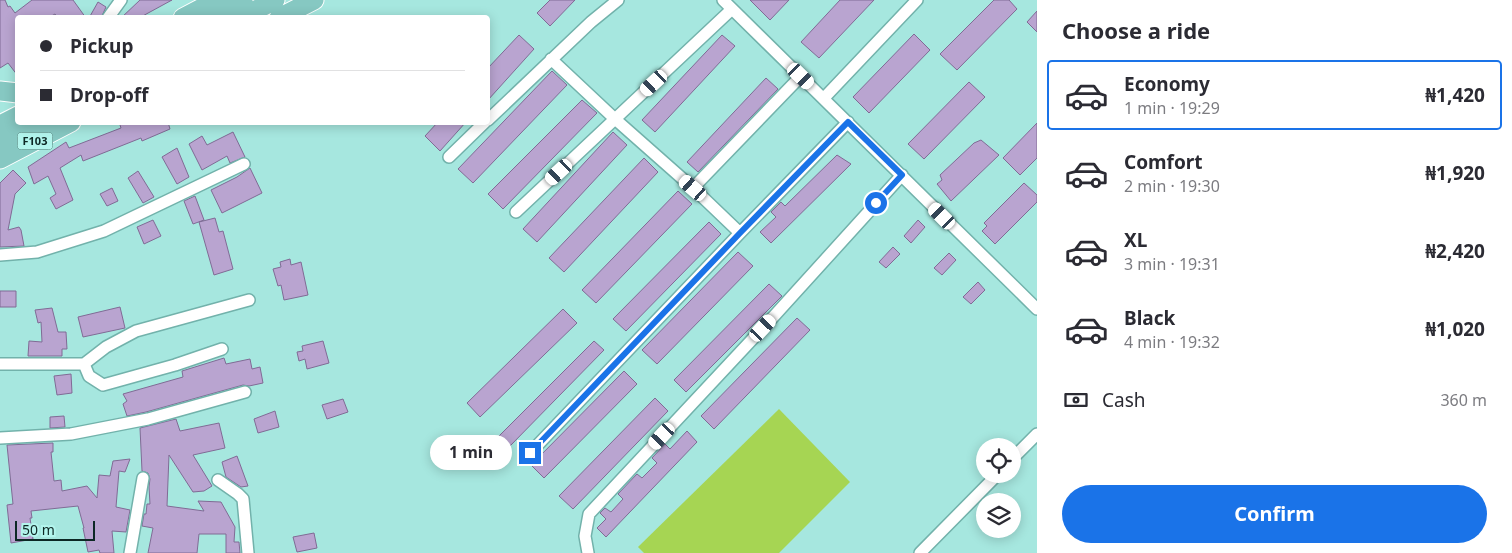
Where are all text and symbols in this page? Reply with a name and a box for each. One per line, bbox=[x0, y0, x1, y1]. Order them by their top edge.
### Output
text: Choose a ride bbox=[1062, 15, 1210, 45]
text: Pickup bbox=[70, 33, 133, 59]
car bbox=[784, 60, 817, 92]
car bbox=[637, 67, 670, 99]
text: Economy bbox=[1124, 71, 1210, 97]
icon: car bbox=[1064, 73, 1109, 118]
text: Drop-off bbox=[70, 82, 149, 108]
text: ₦1,420 bbox=[1425, 82, 1485, 108]
text: 1 min · 19:29 bbox=[1124, 97, 1220, 119]
road number: F103 bbox=[18, 132, 52, 150]
text: Comfort bbox=[1124, 149, 1203, 175]
icon: car bbox=[1064, 151, 1109, 196]
car bbox=[542, 156, 575, 188]
text: ₦1,920 bbox=[1425, 160, 1485, 186]
car bbox=[676, 172, 709, 204]
text: 2 min · 19:30 bbox=[1124, 175, 1220, 197]
route start bbox=[865, 192, 887, 214]
car bbox=[926, 200, 957, 232]
text: XL bbox=[1124, 227, 1147, 253]
icon: car bbox=[1064, 229, 1109, 274]
text: ₦2,420 bbox=[1425, 238, 1485, 264]
text: 3 min · 19:31 bbox=[1124, 253, 1220, 275]
text: Black bbox=[1124, 305, 1175, 331]
icon: car bbox=[1064, 307, 1109, 352]
car bbox=[747, 312, 778, 344]
text: ₦1,020 bbox=[1425, 316, 1485, 342]
text: 4 min · 19:32 bbox=[1124, 331, 1220, 353]
icon: cash bbox=[1062, 386, 1090, 414]
text: Cash bbox=[1102, 387, 1146, 413]
text: 360 m bbox=[1440, 389, 1487, 411]
car bbox=[646, 420, 677, 452]
callout: 1 min bbox=[430, 436, 512, 470]
map controls bbox=[976, 438, 1021, 538]
button: locate bbox=[976, 438, 1021, 483]
text: 1 min bbox=[449, 441, 493, 463]
route end bbox=[519, 442, 541, 464]
button: Confirm bbox=[1062, 485, 1487, 543]
button: layers bbox=[976, 493, 1021, 538]
scale bar bbox=[15, 518, 95, 541]
text: 50 m bbox=[22, 520, 55, 539]

